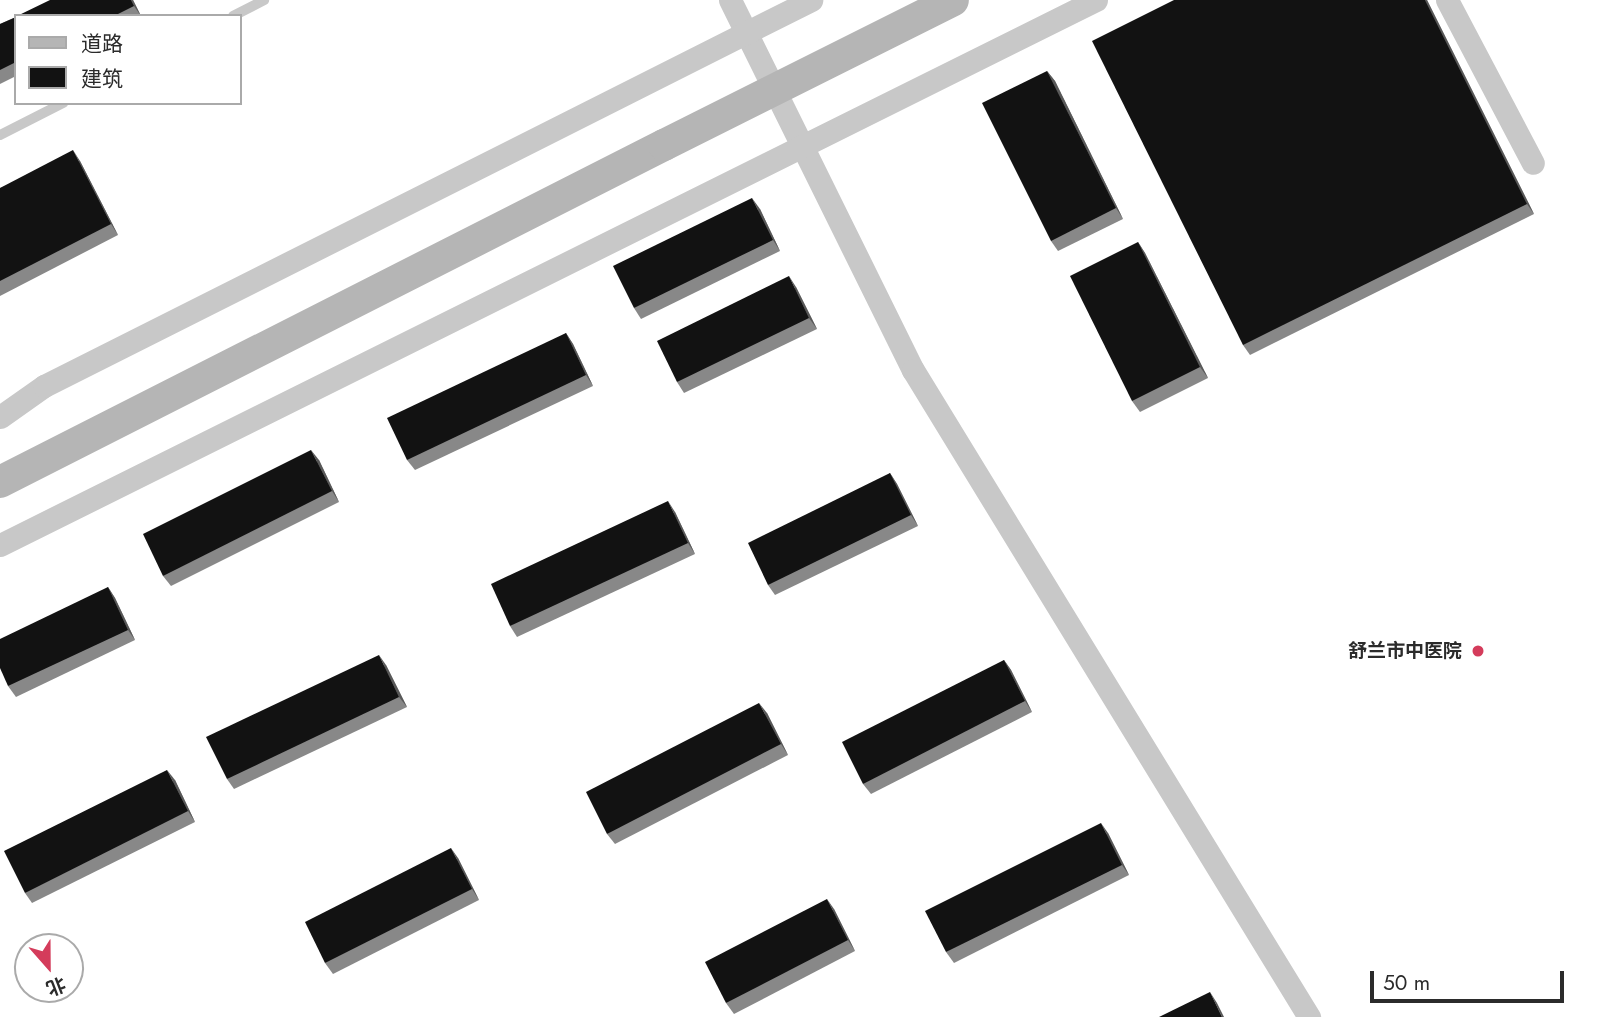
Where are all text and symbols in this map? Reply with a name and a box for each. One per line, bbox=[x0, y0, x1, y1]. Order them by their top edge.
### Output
legend bbox=[14, 14, 242, 105]
text: 道路 bbox=[81, 29, 123, 59]
text: 建筑 bbox=[81, 64, 123, 94]
place label: 舒兰市中医院 bbox=[1348, 640, 1462, 662]
marker: 舒兰市中医院 bbox=[1468, 641, 1488, 661]
north arrow bbox=[14, 933, 84, 1003]
scale bar bbox=[1374, 958, 1568, 1002]
text: 50 m bbox=[1383, 968, 1430, 998]
text: 北 bbox=[42, 970, 70, 1002]

